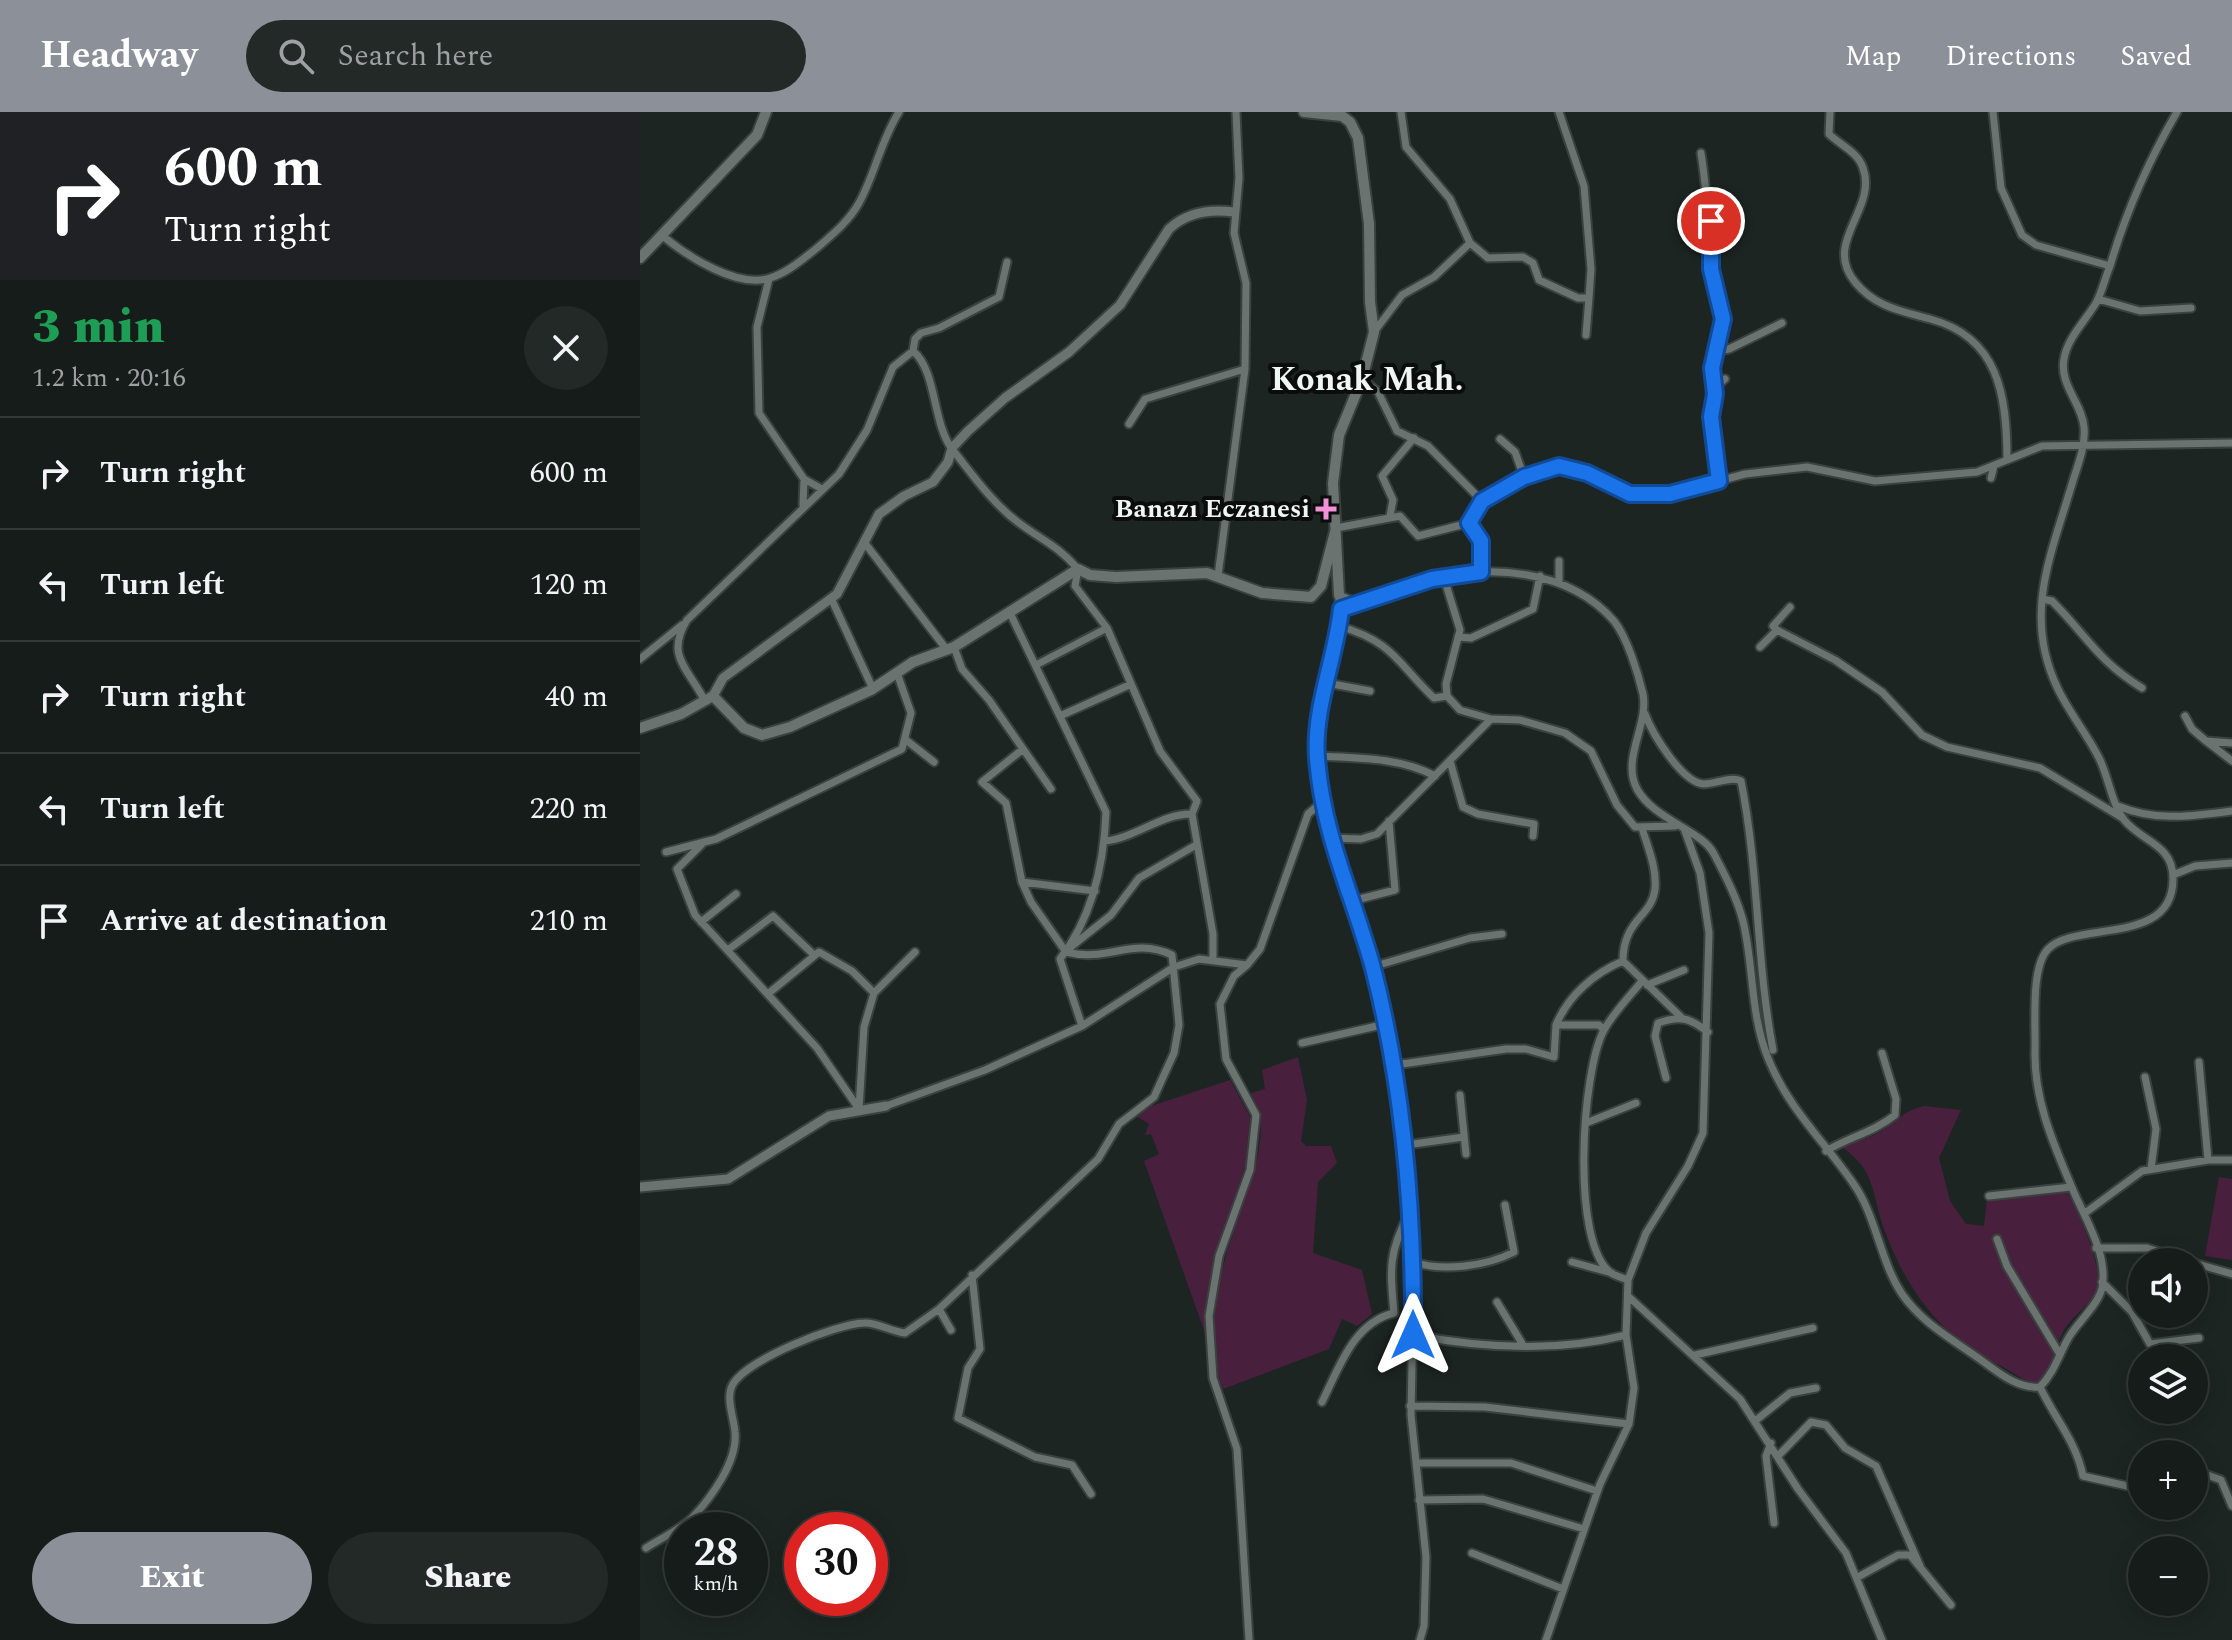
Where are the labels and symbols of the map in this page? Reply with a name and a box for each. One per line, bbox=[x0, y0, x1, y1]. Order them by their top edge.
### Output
pin bbox=[1677, 187, 1745, 255]
district label: Konak Mah. bbox=[1270, 354, 1464, 406]
place label: Banazı Eczanesi bbox=[1115, 489, 1310, 529]
marker: Banazı Eczanesi bbox=[1317, 500, 1335, 518]
position arrow bbox=[1371, 1293, 1455, 1377]
speed limit sign: 30 bbox=[784, 1512, 888, 1616]

